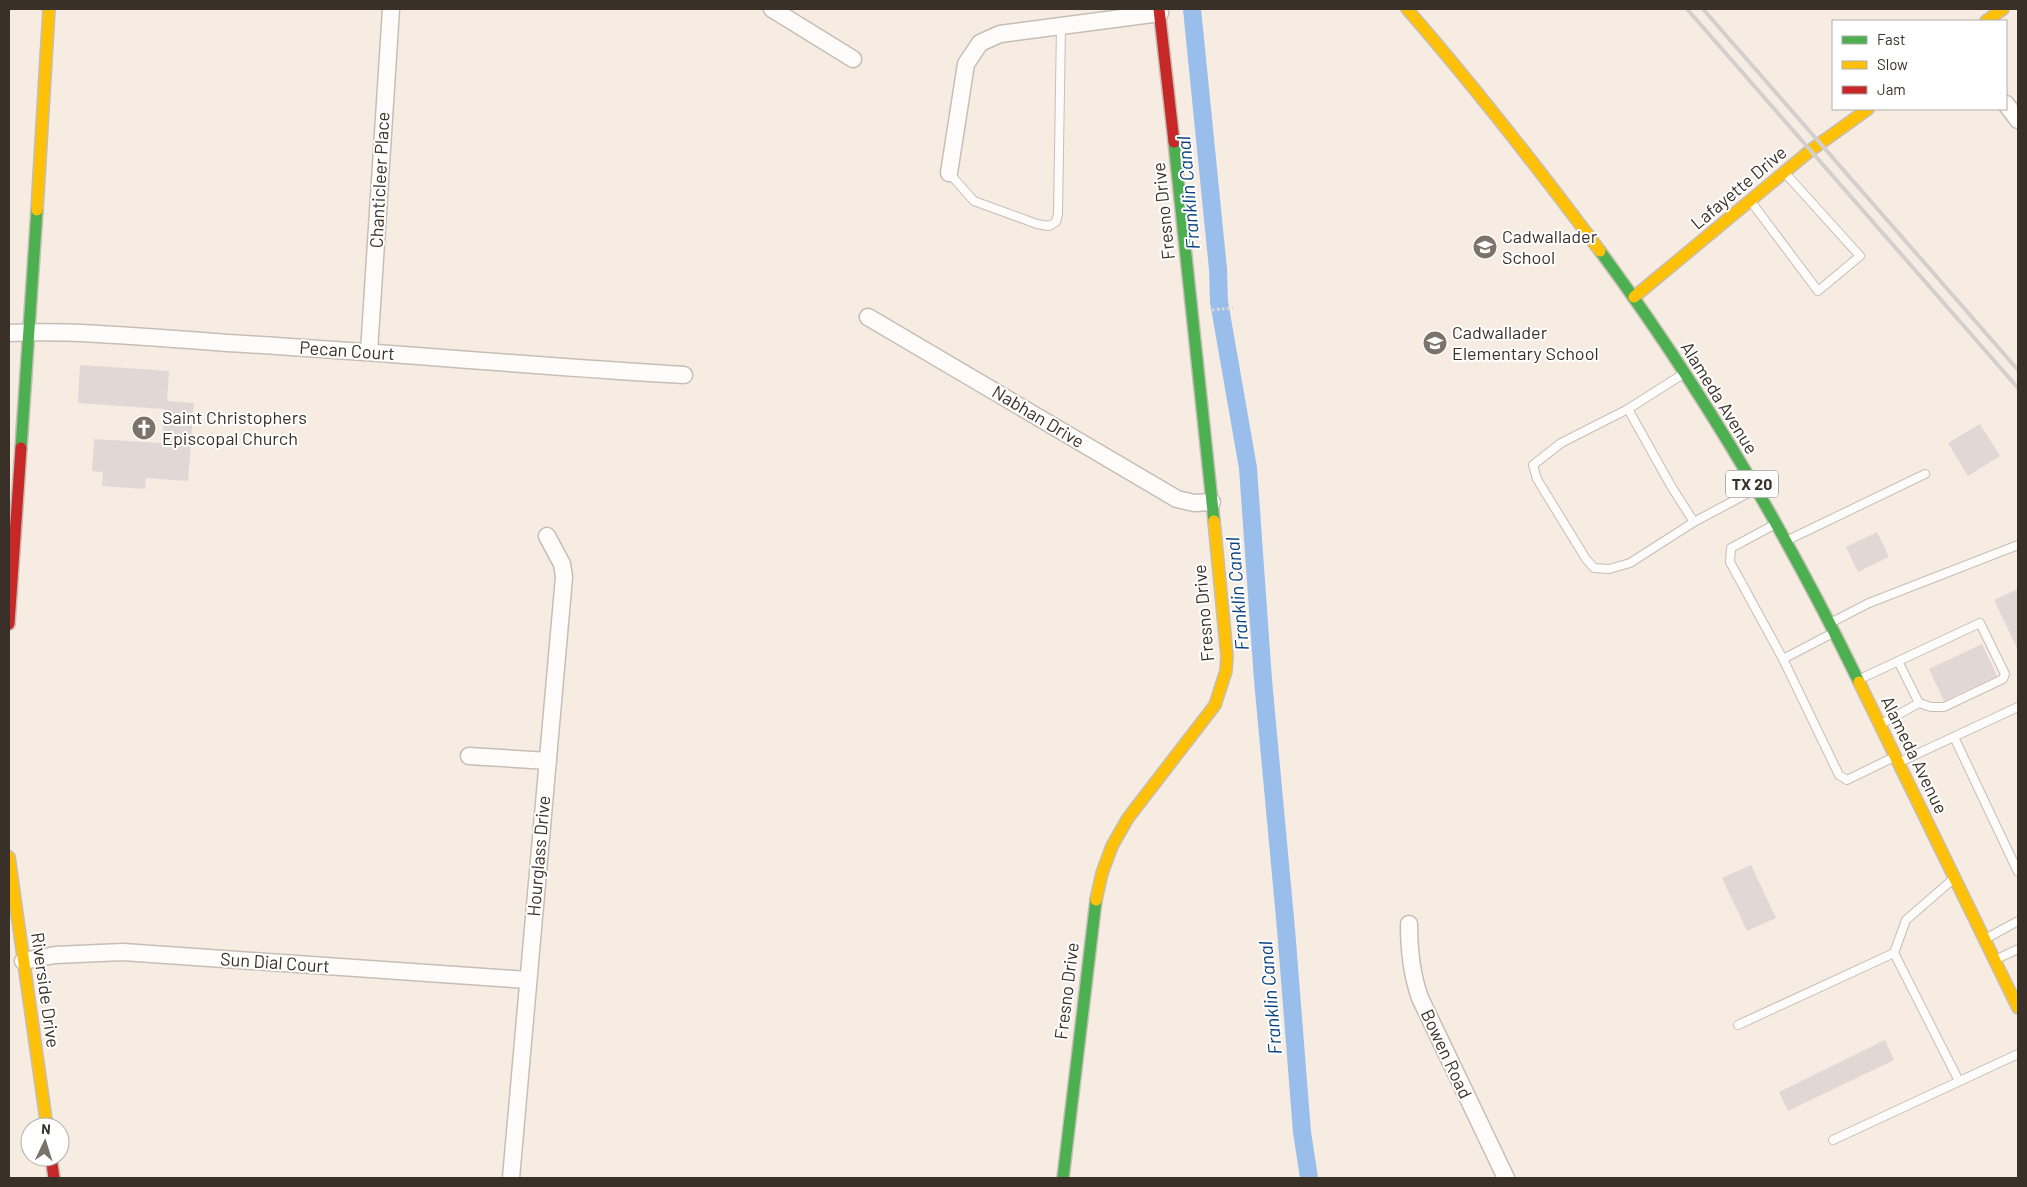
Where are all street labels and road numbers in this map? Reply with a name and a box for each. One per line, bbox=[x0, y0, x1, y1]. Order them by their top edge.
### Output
street label: Chanticleer Place bbox=[364, 111, 394, 249]
street label: Lafayette Drive bbox=[1686, 141, 1791, 234]
street label: Fresno Drive bbox=[1147, 161, 1179, 261]
street label: Pecan Court bbox=[299, 336, 395, 364]
street label: Alameda Avenue bbox=[1676, 337, 1763, 458]
street label: Nabhan Drive bbox=[988, 380, 1089, 452]
road number: TX 20 bbox=[1726, 470, 1778, 498]
street label: Fresno Drive bbox=[1188, 563, 1218, 663]
street label: Alameda Avenue bbox=[1877, 692, 1953, 817]
street label: Hourglass Drive bbox=[522, 795, 554, 917]
street label: Riverside Drive bbox=[27, 931, 65, 1049]
street label: Fresno Drive bbox=[1049, 941, 1083, 1041]
street label: Sun Dial Court bbox=[220, 947, 331, 977]
street label: Bowen Road bbox=[1417, 1005, 1477, 1102]

